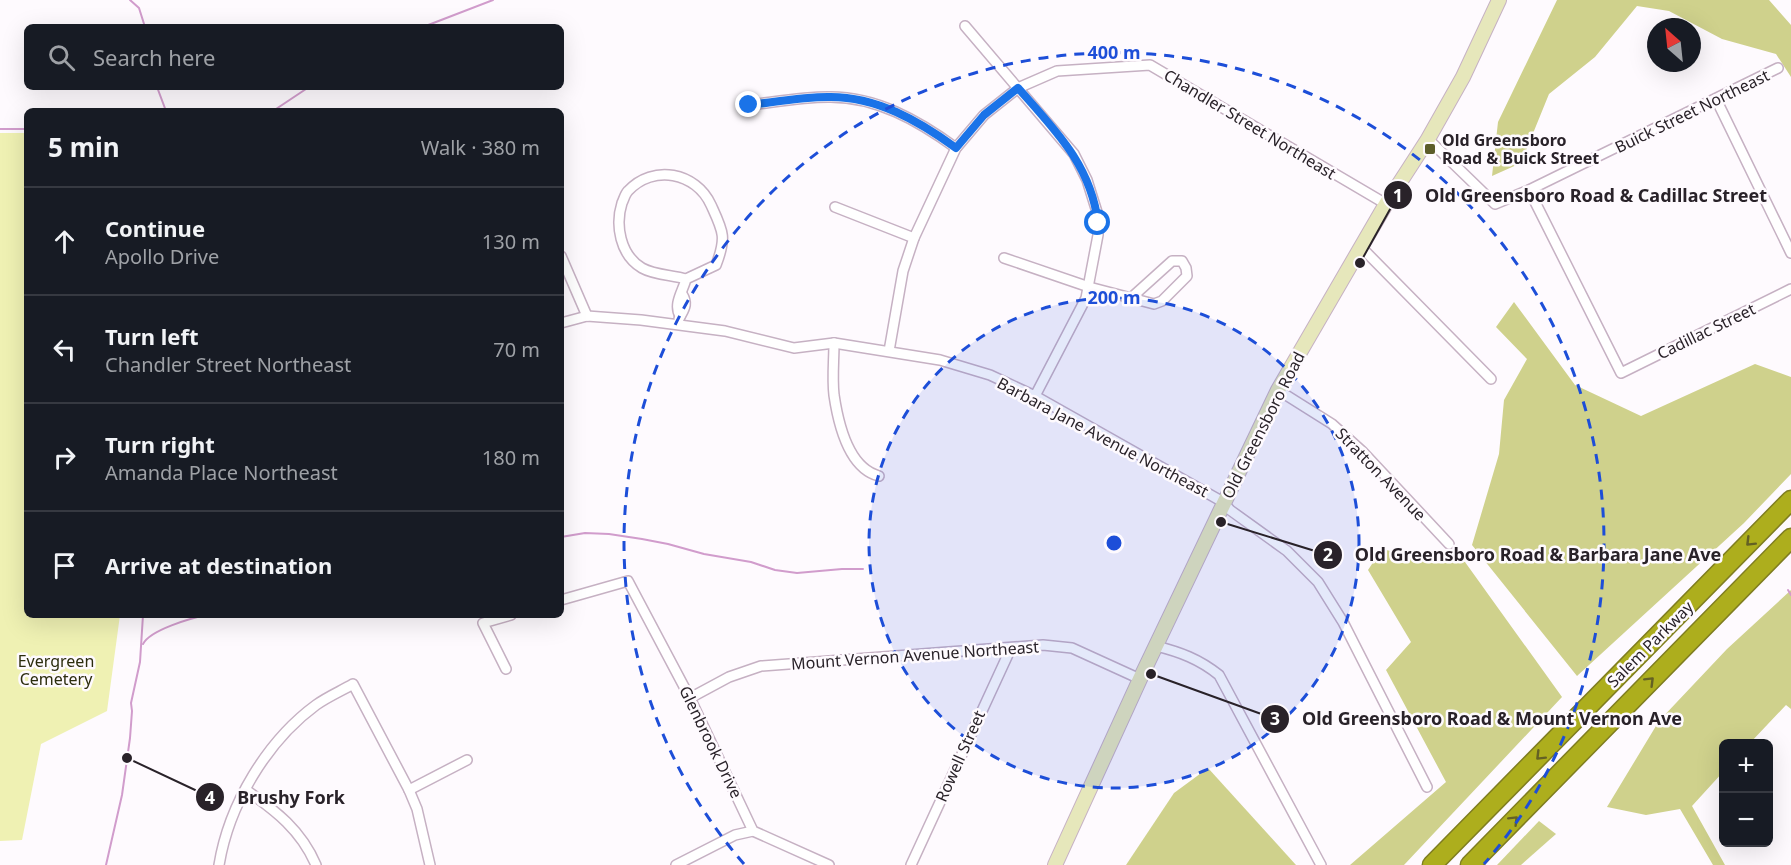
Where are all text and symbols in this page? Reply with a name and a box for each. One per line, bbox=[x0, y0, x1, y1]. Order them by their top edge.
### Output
north arrow bbox=[1647, 18, 1701, 72]
search box bbox=[24, 24, 564, 90]
text: 400 m bbox=[1087, 40, 1141, 64]
icon: search bbox=[45, 41, 78, 74]
text: Search here bbox=[93, 42, 215, 72]
street label: Chandler Street Northeast bbox=[1160, 64, 1340, 184]
street label: Buick Street Northeast bbox=[1611, 64, 1773, 158]
route end bbox=[735, 91, 761, 117]
text: 5 min bbox=[48, 129, 120, 165]
place label: Old Greensboro Road & Buick Street bbox=[1442, 129, 1599, 169]
text: Walk · 380 m bbox=[421, 134, 540, 161]
marker: Old Greensboro Road & Buick Street bbox=[1423, 142, 1437, 156]
callout: Old Greensboro Road & Cadillac Street bbox=[1383, 177, 1779, 213]
text: 1 bbox=[1393, 183, 1403, 207]
text: Old Greensboro Road & Cadillac Street bbox=[1425, 183, 1767, 207]
route start bbox=[1084, 209, 1110, 235]
text: Continue bbox=[105, 213, 205, 243]
icon: ahead bbox=[48, 225, 81, 258]
text: 130 m bbox=[482, 228, 540, 255]
text: Apollo Drive bbox=[105, 243, 219, 270]
text: 200 m bbox=[1087, 285, 1141, 309]
street label: Cadillac Street bbox=[1653, 298, 1759, 364]
text: Turn left bbox=[105, 321, 199, 351]
icon: left bbox=[48, 333, 81, 366]
text: 70 m bbox=[493, 336, 540, 363]
street label: Old Greensboro Road bbox=[1216, 348, 1310, 502]
text: Chandler Street Northeast bbox=[105, 351, 351, 378]
street label: Barbara Jane Avenue Northeast bbox=[993, 372, 1213, 502]
street label: Stratton Avenue bbox=[1331, 423, 1431, 525]
text: Turn right bbox=[105, 429, 215, 459]
icon: right bbox=[48, 441, 81, 474]
text: 180 m bbox=[482, 444, 540, 471]
text: Amanda Place Northeast bbox=[105, 459, 338, 486]
centre of rings bbox=[1104, 533, 1124, 553]
one-way arrow bbox=[1746, 535, 1757, 545]
callout: Old Greensboro Road & Barbara Jane Ave bbox=[1313, 537, 1733, 573]
text: 2 bbox=[1323, 542, 1333, 566]
text: Old Greensboro Road & Barbara Jane Ave bbox=[1355, 542, 1721, 566]
icon: arrive bbox=[48, 549, 81, 582]
text: Arrive at destination bbox=[105, 550, 332, 580]
street label: Salem Parkway bbox=[1602, 595, 1699, 692]
street label: Mount Vernon Avenue Northeast bbox=[790, 635, 1040, 675]
park label: Evergreen Cemetery bbox=[18, 650, 94, 690]
one-way arrow bbox=[1643, 678, 1654, 689]
street label: Glenbrook Drive bbox=[674, 682, 748, 802]
callout: Old Greensboro Road & Mount Vernon Ave bbox=[1260, 701, 1694, 737]
text: 3 bbox=[1270, 706, 1280, 730]
text: Old Greensboro Road & Mount Vernon Ave bbox=[1302, 706, 1682, 730]
street label: Rowell Street bbox=[930, 707, 990, 805]
map controls bbox=[1719, 739, 1773, 847]
button: + bbox=[1719, 739, 1773, 793]
one-way arrow bbox=[1536, 748, 1547, 759]
callout: Brushy Fork bbox=[195, 779, 357, 815]
text: 4 bbox=[205, 785, 215, 809]
text: Brushy Fork bbox=[237, 785, 346, 809]
button: − bbox=[1719, 793, 1773, 847]
one-way arrow bbox=[1506, 817, 1517, 828]

